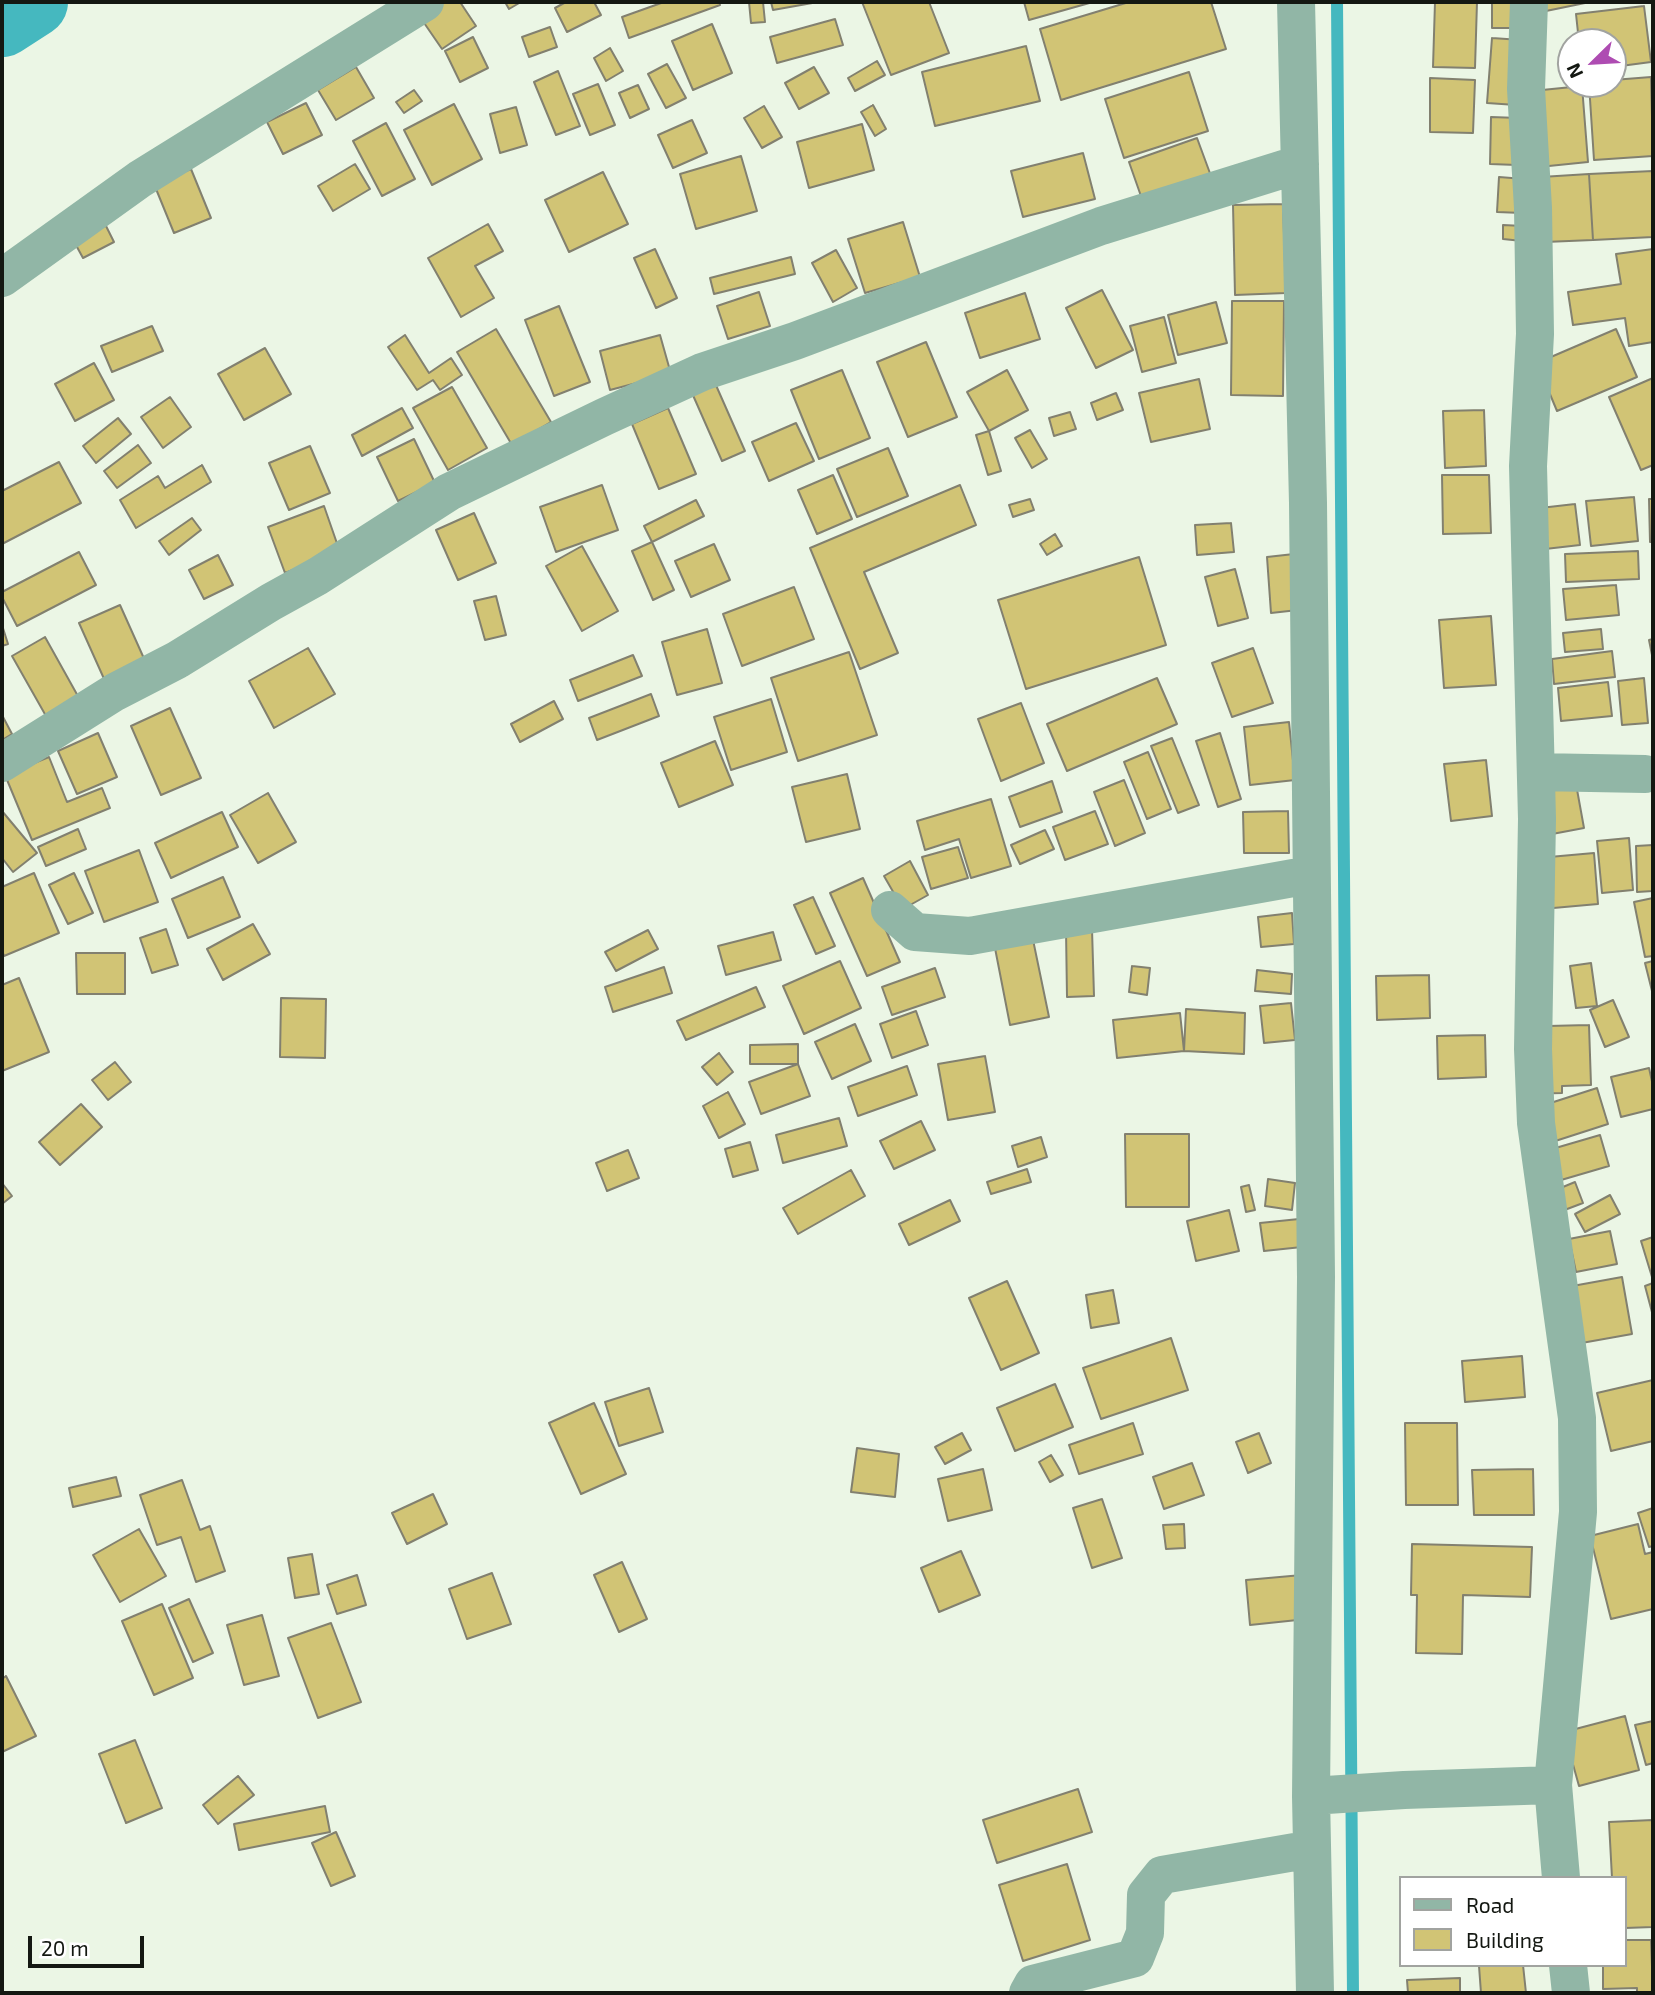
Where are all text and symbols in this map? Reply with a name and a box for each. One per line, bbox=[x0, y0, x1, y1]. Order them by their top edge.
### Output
north arrow bbox=[1557, 28, 1627, 98]
text: N bbox=[1561, 60, 1587, 82]
legend bbox=[1400, 1876, 1627, 1967]
text: Road bbox=[1466, 1892, 1514, 1917]
scale bar bbox=[32, 1922, 147, 1966]
text: Building bbox=[1466, 1927, 1544, 1952]
text: 20 m bbox=[41, 1935, 89, 1960]

